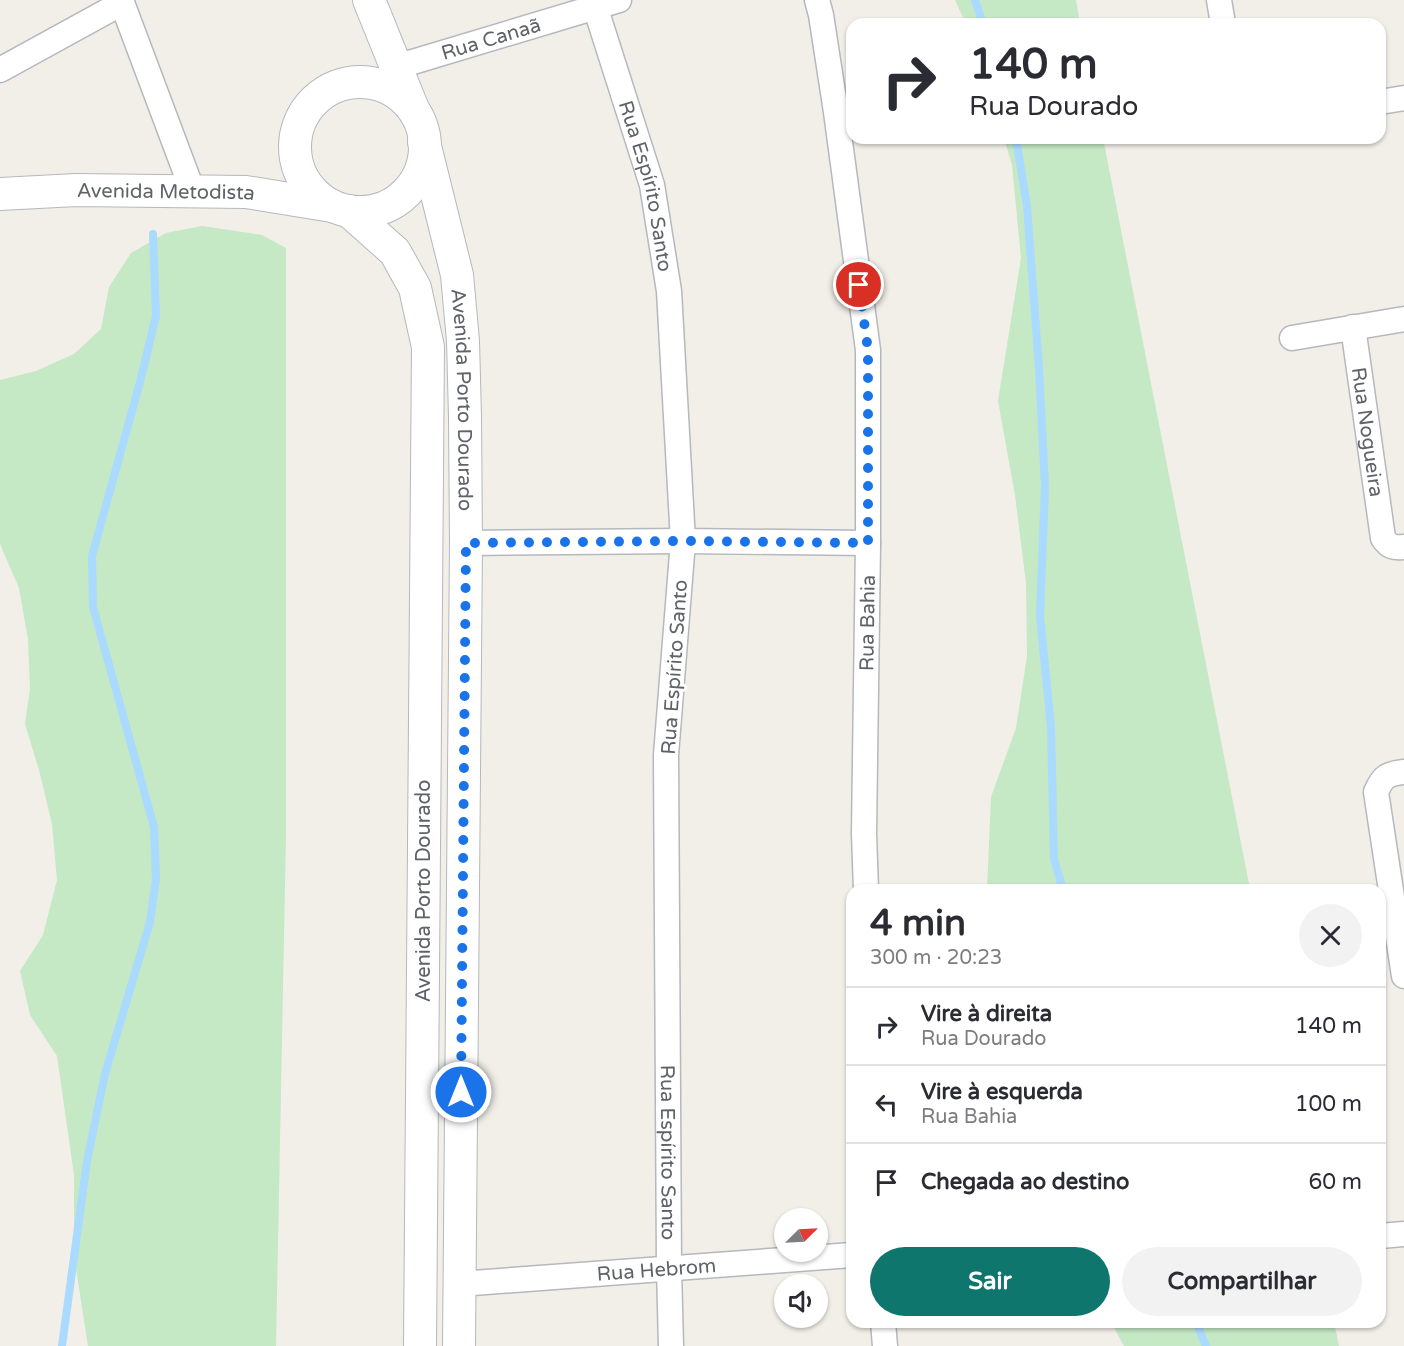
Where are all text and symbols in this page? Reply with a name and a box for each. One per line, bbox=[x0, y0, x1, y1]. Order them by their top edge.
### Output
street label: Rua Canaã bbox=[438, 13, 544, 66]
text: 140 m bbox=[969, 39, 1098, 90]
icon: right bbox=[870, 42, 948, 120]
text: Rua Dourado bbox=[969, 90, 1138, 123]
street label: Rua Espírito Santo bbox=[613, 98, 677, 274]
street label: Avenida Metodista bbox=[77, 179, 257, 206]
pin bbox=[833, 259, 884, 310]
icon: arrive bbox=[842, 268, 875, 301]
street label: Avenida Porto Dourado bbox=[445, 287, 477, 511]
street label: Rua Nogueira bbox=[1346, 366, 1388, 499]
street label: Rua Bahia bbox=[855, 575, 881, 671]
street label: Rua Espírito Santo bbox=[657, 579, 693, 755]
street label: Avenida Porto Dourado bbox=[412, 780, 436, 1002]
text: 4 min bbox=[870, 902, 966, 945]
button: close bbox=[1299, 904, 1362, 967]
text: 300 m · 20:23 bbox=[870, 946, 1002, 970]
text: Vire à direita bbox=[921, 1001, 1052, 1027]
icon: right bbox=[870, 1010, 903, 1043]
text: 140 m bbox=[1295, 1013, 1362, 1039]
text: Rua Dourado bbox=[921, 1027, 1047, 1051]
position arrow bbox=[429, 1060, 493, 1124]
street label: Rua Espírito Santo bbox=[655, 1065, 680, 1240]
text: Vire à esquerda bbox=[921, 1079, 1083, 1105]
icon: left bbox=[870, 1088, 903, 1121]
text: 100 m bbox=[1295, 1091, 1362, 1117]
text: Rua Bahia bbox=[921, 1105, 1017, 1129]
icon: arrive bbox=[870, 1166, 903, 1199]
text: Chegada ao destino bbox=[921, 1169, 1129, 1195]
text: 60 m bbox=[1308, 1169, 1362, 1195]
north arrow bbox=[774, 1208, 828, 1262]
map controls bbox=[774, 1208, 828, 1328]
button: Sair bbox=[870, 1247, 1110, 1316]
button: Compartilhar bbox=[1122, 1247, 1362, 1316]
street label: Rua Hebrom bbox=[596, 1254, 717, 1287]
button: sound bbox=[774, 1274, 828, 1328]

